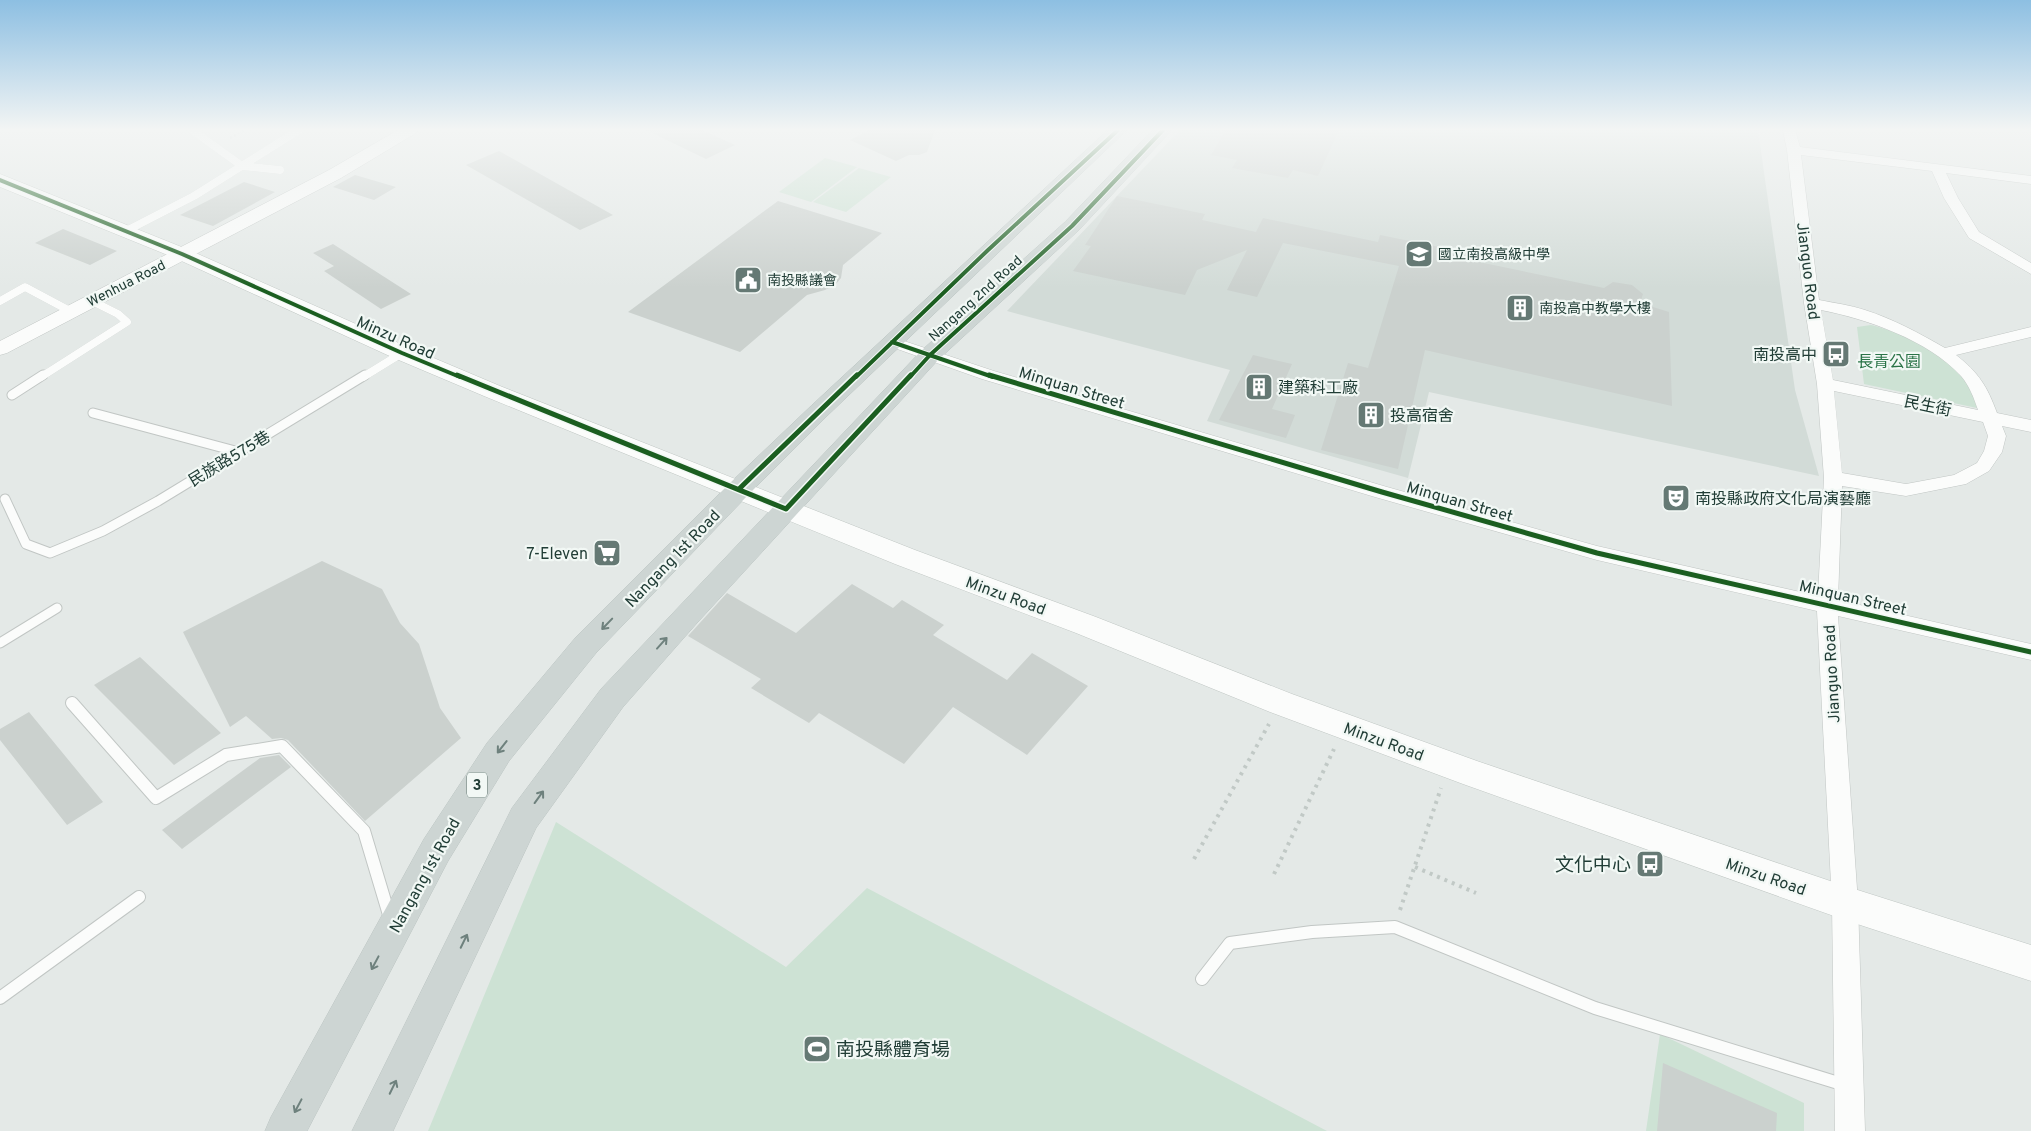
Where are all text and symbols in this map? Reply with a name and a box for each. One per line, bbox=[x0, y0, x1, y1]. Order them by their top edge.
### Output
street label: Jianguo Road bbox=[1791, 221, 1823, 321]
school or university icon: 國立南投高級中學 bbox=[1404, 239, 1434, 269]
place label: 國立南投高級中學 bbox=[1438, 247, 1550, 264]
street label: Nangang 2nd Road bbox=[926, 253, 1026, 346]
street label: Wenhua Road bbox=[85, 257, 169, 311]
public building icon: 南投縣議會 bbox=[733, 265, 763, 295]
place label: 南投縣議會 bbox=[767, 273, 837, 290]
building icon: 南投高中教學大樓 bbox=[1505, 293, 1535, 323]
place label: 南投高中教學大樓 bbox=[1539, 301, 1651, 318]
street label: Minzu Road bbox=[353, 313, 438, 365]
bus stop icon: 南投高中 bbox=[1821, 339, 1851, 369]
place label: 南投高中 bbox=[1753, 346, 1817, 366]
park label: 長青公園 bbox=[1857, 353, 1921, 373]
street label: Minquan Street bbox=[1016, 363, 1127, 415]
building icon: 建築科工廠 bbox=[1244, 372, 1274, 402]
place label: 建築科工廠 bbox=[1278, 378, 1358, 399]
street label: 民生街 bbox=[1902, 392, 1953, 422]
building icon: 投高宿舍 bbox=[1356, 400, 1386, 430]
place label: 投高宿舍 bbox=[1390, 407, 1454, 427]
street label: 民族路575巷 bbox=[185, 427, 275, 492]
street label: Minquan Street bbox=[1404, 478, 1515, 528]
theatre icon: 南投縣政府文化局演藝廳 bbox=[1661, 483, 1691, 513]
place label: 南投縣政府文化局演藝廳 bbox=[1695, 490, 1871, 510]
street label: Nangang 1st Road bbox=[622, 506, 725, 612]
supermarket icon: 7-Eleven bbox=[592, 538, 622, 568]
place label: 7-Eleven bbox=[526, 545, 588, 565]
street label: Minzu Road bbox=[963, 573, 1048, 621]
street label: Minquan Street bbox=[1797, 577, 1908, 621]
one-way arrow bbox=[601, 618, 613, 630]
street label: Jianguo Road bbox=[1820, 624, 1846, 724]
one-way arrow bbox=[656, 636, 668, 649]
street label: Minzu Road bbox=[1341, 719, 1426, 767]
one-way arrow bbox=[496, 741, 507, 754]
road number: 3 bbox=[467, 772, 487, 798]
one-way arrow bbox=[534, 790, 544, 804]
street label: Nangang 1st Road bbox=[386, 815, 466, 937]
bus stop icon: 文化中心 bbox=[1635, 849, 1665, 879]
place label: 文化中心 bbox=[1555, 854, 1631, 878]
street label: Minzu Road bbox=[1722, 855, 1808, 901]
one-way arrow bbox=[460, 934, 469, 949]
one-way arrow bbox=[370, 955, 379, 970]
sports icon: 南投縣體育場 bbox=[802, 1034, 832, 1064]
place label: 南投縣體育場 bbox=[836, 1039, 950, 1063]
one-way arrow bbox=[389, 1080, 398, 1095]
one-way arrow bbox=[293, 1098, 302, 1113]

